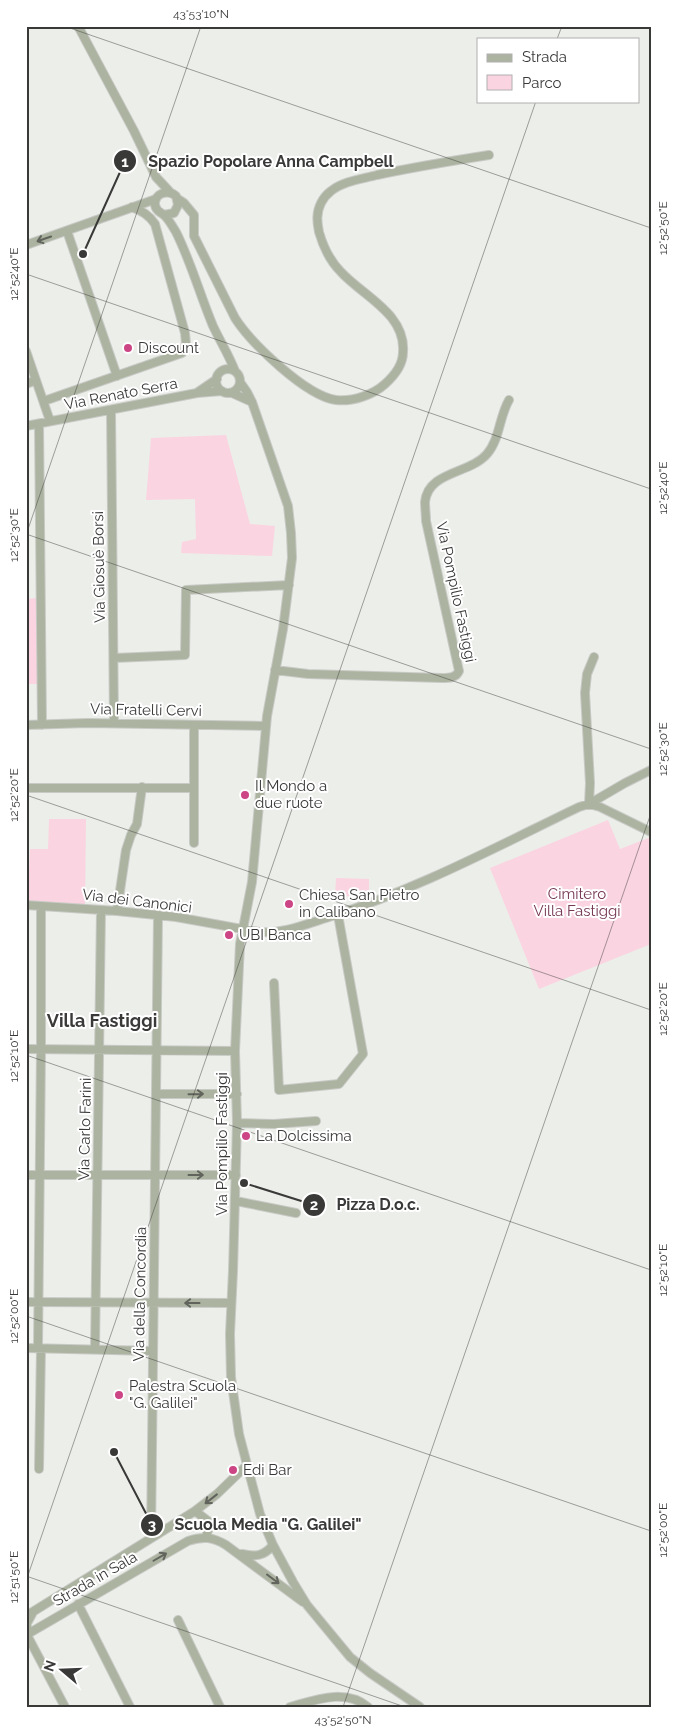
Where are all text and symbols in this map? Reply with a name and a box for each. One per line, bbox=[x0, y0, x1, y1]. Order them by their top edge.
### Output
text: 43°53'10"N bbox=[173, 7, 229, 21]
legend bbox=[477, 38, 640, 102]
text: Strada bbox=[522, 48, 567, 66]
text: Parco bbox=[522, 74, 562, 92]
callout: Spazio Popolare Anna Campbell bbox=[113, 146, 404, 177]
text: Spazio Popolare Anna Campbell bbox=[148, 152, 395, 171]
text: 1 bbox=[121, 153, 129, 171]
text: 12°52'50"E bbox=[656, 201, 670, 255]
one-way arrow bbox=[37, 235, 53, 244]
text: 12°52'40"E bbox=[7, 247, 21, 301]
place label: Discount bbox=[138, 339, 199, 357]
marker: Discount bbox=[122, 342, 134, 354]
street label: Via Renato Serra bbox=[63, 374, 179, 414]
text: 12°52'40"E bbox=[656, 461, 670, 515]
text: 12°52'30"E bbox=[7, 508, 21, 562]
street label: Via Giosuè Borsi bbox=[89, 511, 109, 623]
street label: Via Pompilio Fastiggi bbox=[432, 520, 480, 664]
street label: Via Fratelli Cervi bbox=[90, 700, 202, 720]
text: 12°52'30"E bbox=[656, 722, 670, 776]
text: 12°52'20"E bbox=[7, 768, 21, 822]
place label: Il Mondo a due ruote bbox=[255, 777, 327, 812]
marker: Il Mondo a due ruote bbox=[239, 789, 251, 801]
street label: Via dei Canonici bbox=[81, 885, 193, 917]
park label: Cimitero Villa Fastiggi bbox=[534, 885, 621, 920]
place label: Chiesa San Pietro in Calibano bbox=[299, 886, 420, 921]
marker: Chiesa San Pietro in Calibano bbox=[283, 898, 295, 910]
place label: UBI Banca bbox=[239, 926, 311, 944]
marker: UBI Banca bbox=[223, 929, 235, 941]
text: 12°52'20"E bbox=[656, 982, 670, 1036]
district label: Villa Fastiggi bbox=[47, 1010, 157, 1031]
text: 12°52'10"E bbox=[7, 1030, 21, 1082]
street label: Via Pompilio Fastiggi bbox=[213, 1072, 231, 1216]
street label: Via Carlo Farini bbox=[75, 1078, 95, 1180]
one-way arrow bbox=[188, 1090, 204, 1099]
place label: La Dolcissima bbox=[256, 1127, 352, 1145]
marker: La Dolcissima bbox=[240, 1130, 252, 1142]
one-way arrow bbox=[187, 1171, 203, 1180]
callout: Pizza D.o.c. bbox=[301, 1189, 430, 1220]
text: Pizza D.o.c. bbox=[336, 1195, 420, 1214]
text: 2 bbox=[310, 1196, 318, 1214]
street label: Via della Concordia bbox=[130, 1227, 150, 1361]
text: 12°52'10"E bbox=[656, 1244, 670, 1296]
text: 12°52'00"E bbox=[7, 1289, 21, 1343]
one-way arrow bbox=[184, 1298, 200, 1308]
place label: Palestra Scuola "G. Galilei" bbox=[129, 1377, 236, 1412]
marker: Palestra Scuola "G. Galilei" bbox=[113, 1389, 125, 1401]
place label: Edi Bar bbox=[243, 1461, 293, 1479]
marker: Edi Bar bbox=[227, 1464, 239, 1476]
one-way arrow bbox=[205, 1493, 218, 1504]
text: 12°52'00"E bbox=[656, 1503, 670, 1557]
callout: Scuola Media "G. Galilei" bbox=[139, 1509, 372, 1540]
text: Scuola Media "G. Galilei" bbox=[174, 1515, 362, 1534]
text: 3 bbox=[148, 1516, 156, 1534]
street label: Strada in Sala bbox=[50, 1548, 140, 1610]
text: 12°51'50"E bbox=[7, 1551, 21, 1603]
one-way arrow bbox=[152, 1552, 166, 1562]
one-way arrow bbox=[266, 1574, 279, 1585]
north arrow bbox=[38, 1646, 88, 1696]
text: N bbox=[40, 1658, 59, 1673]
text: 43°52'50"N bbox=[314, 1713, 372, 1727]

